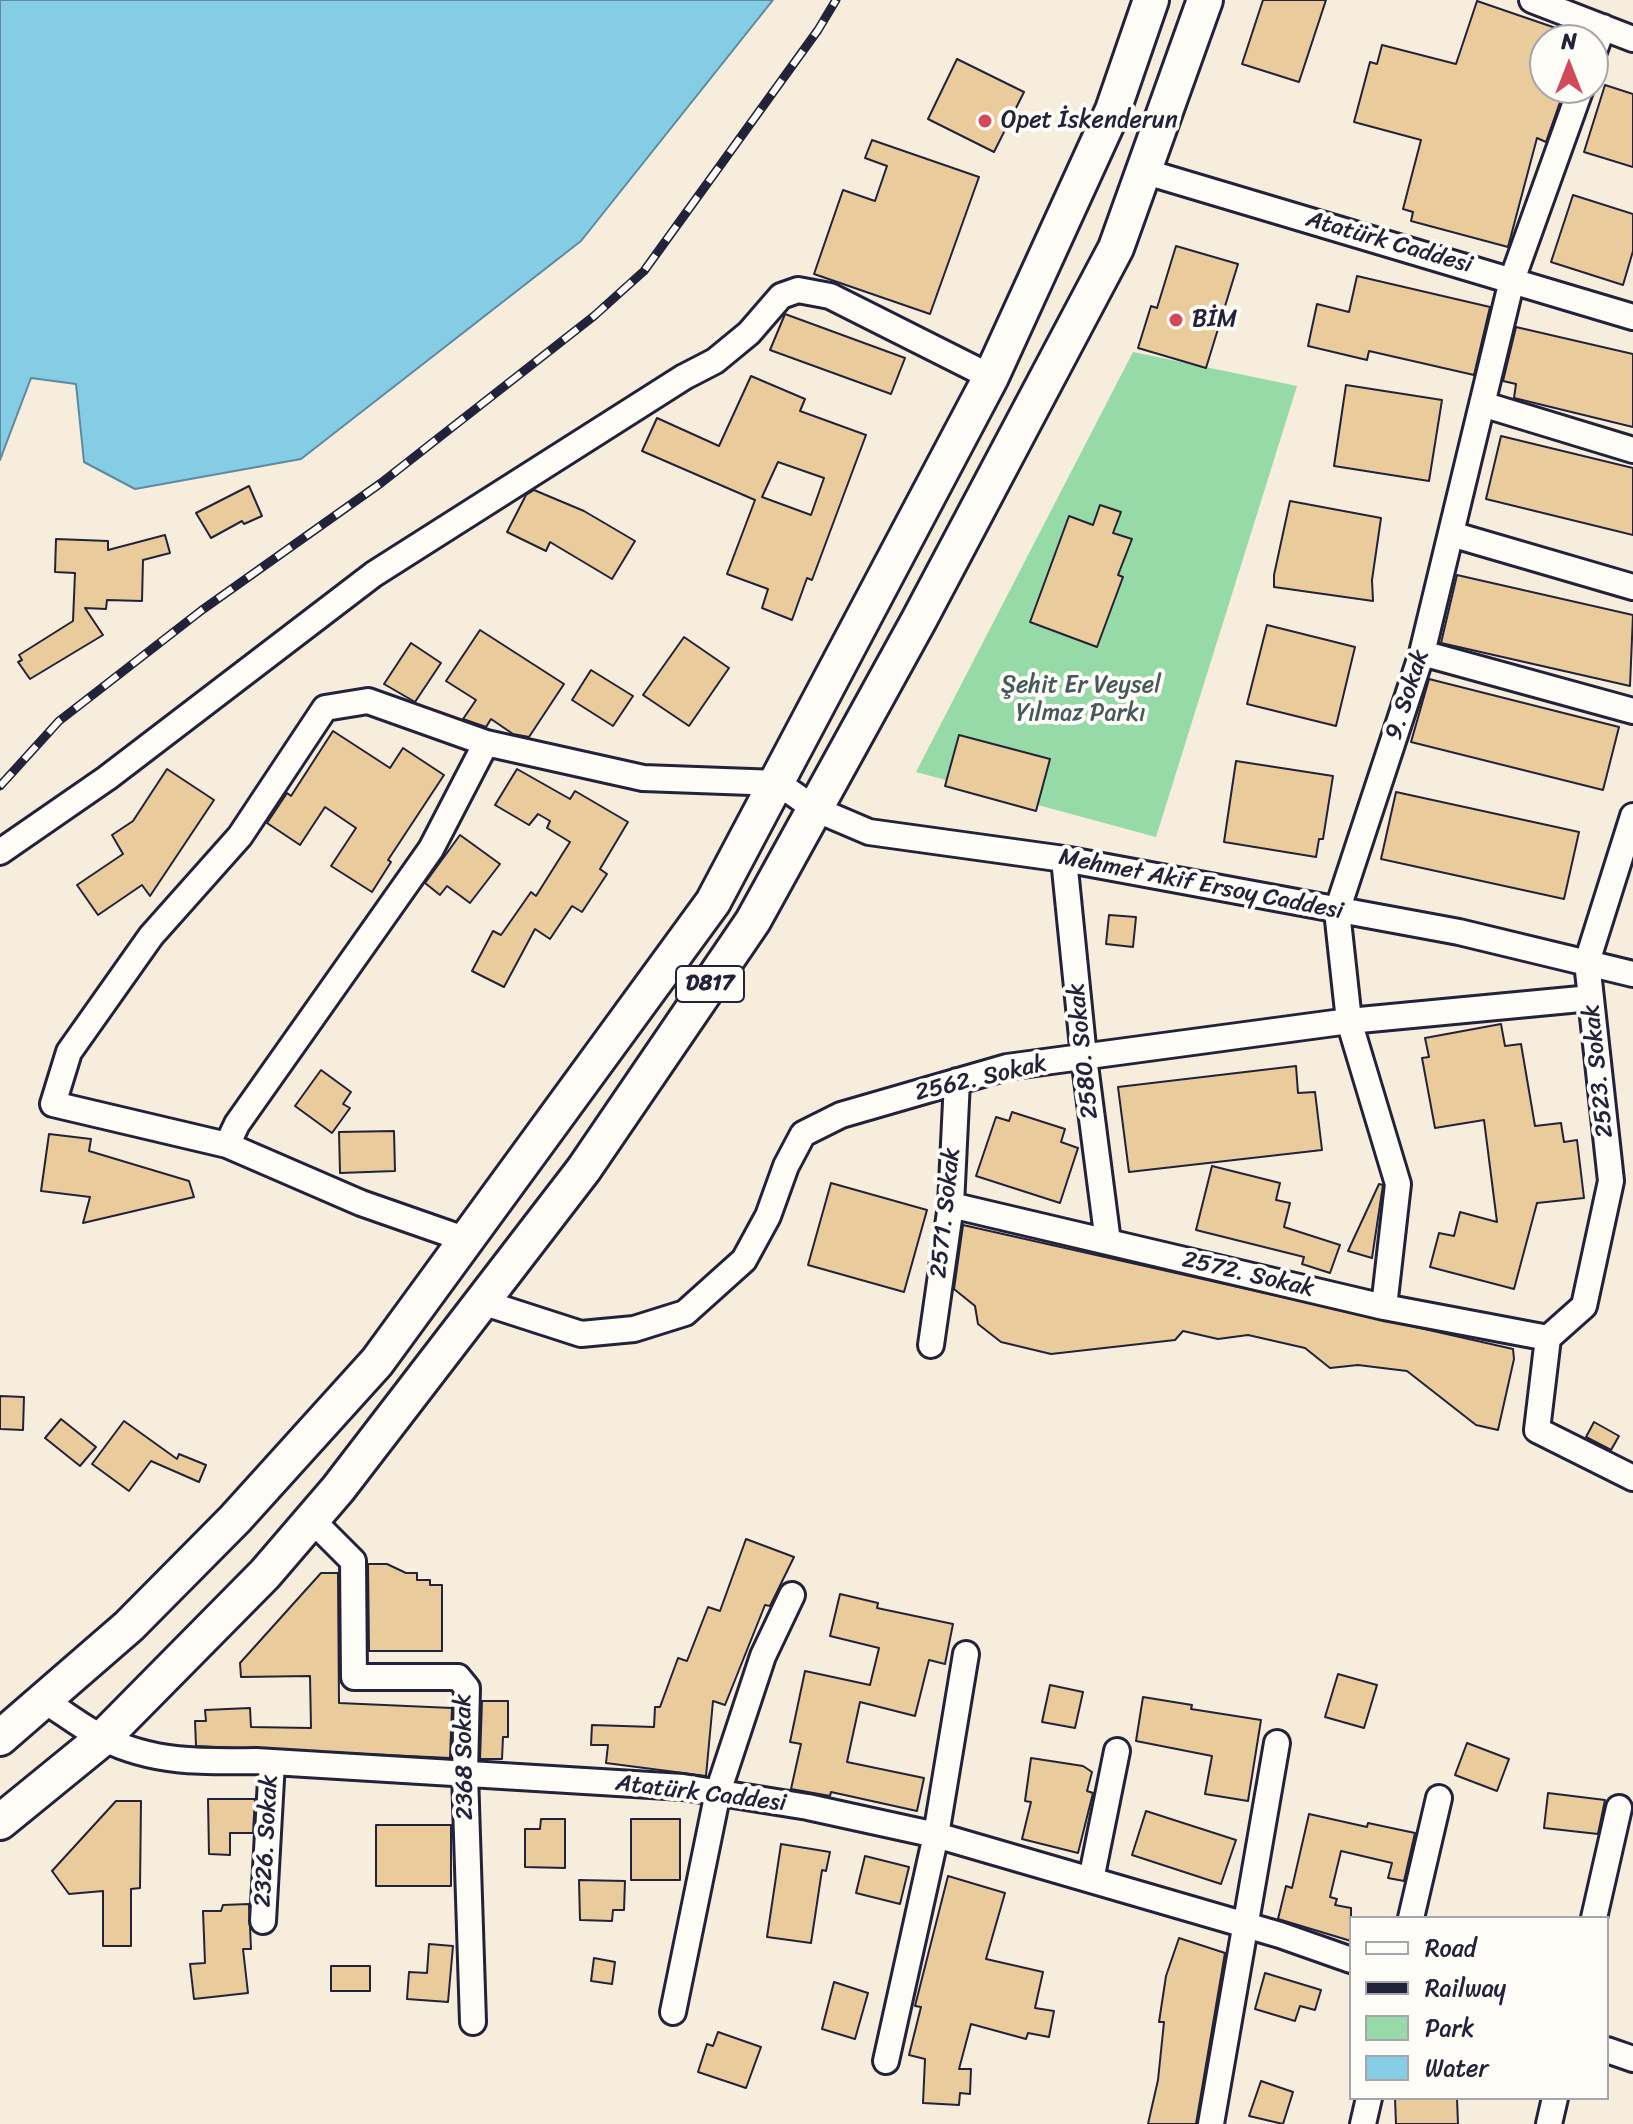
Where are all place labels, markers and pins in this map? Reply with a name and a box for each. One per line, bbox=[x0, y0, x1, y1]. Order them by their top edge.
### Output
place label: Opet İskenderun bbox=[1001, 107, 1178, 135]
marker: Opet İskenderun bbox=[976, 112, 994, 130]
place label: BİM bbox=[1192, 306, 1237, 334]
marker: BİM bbox=[1167, 311, 1185, 329]

